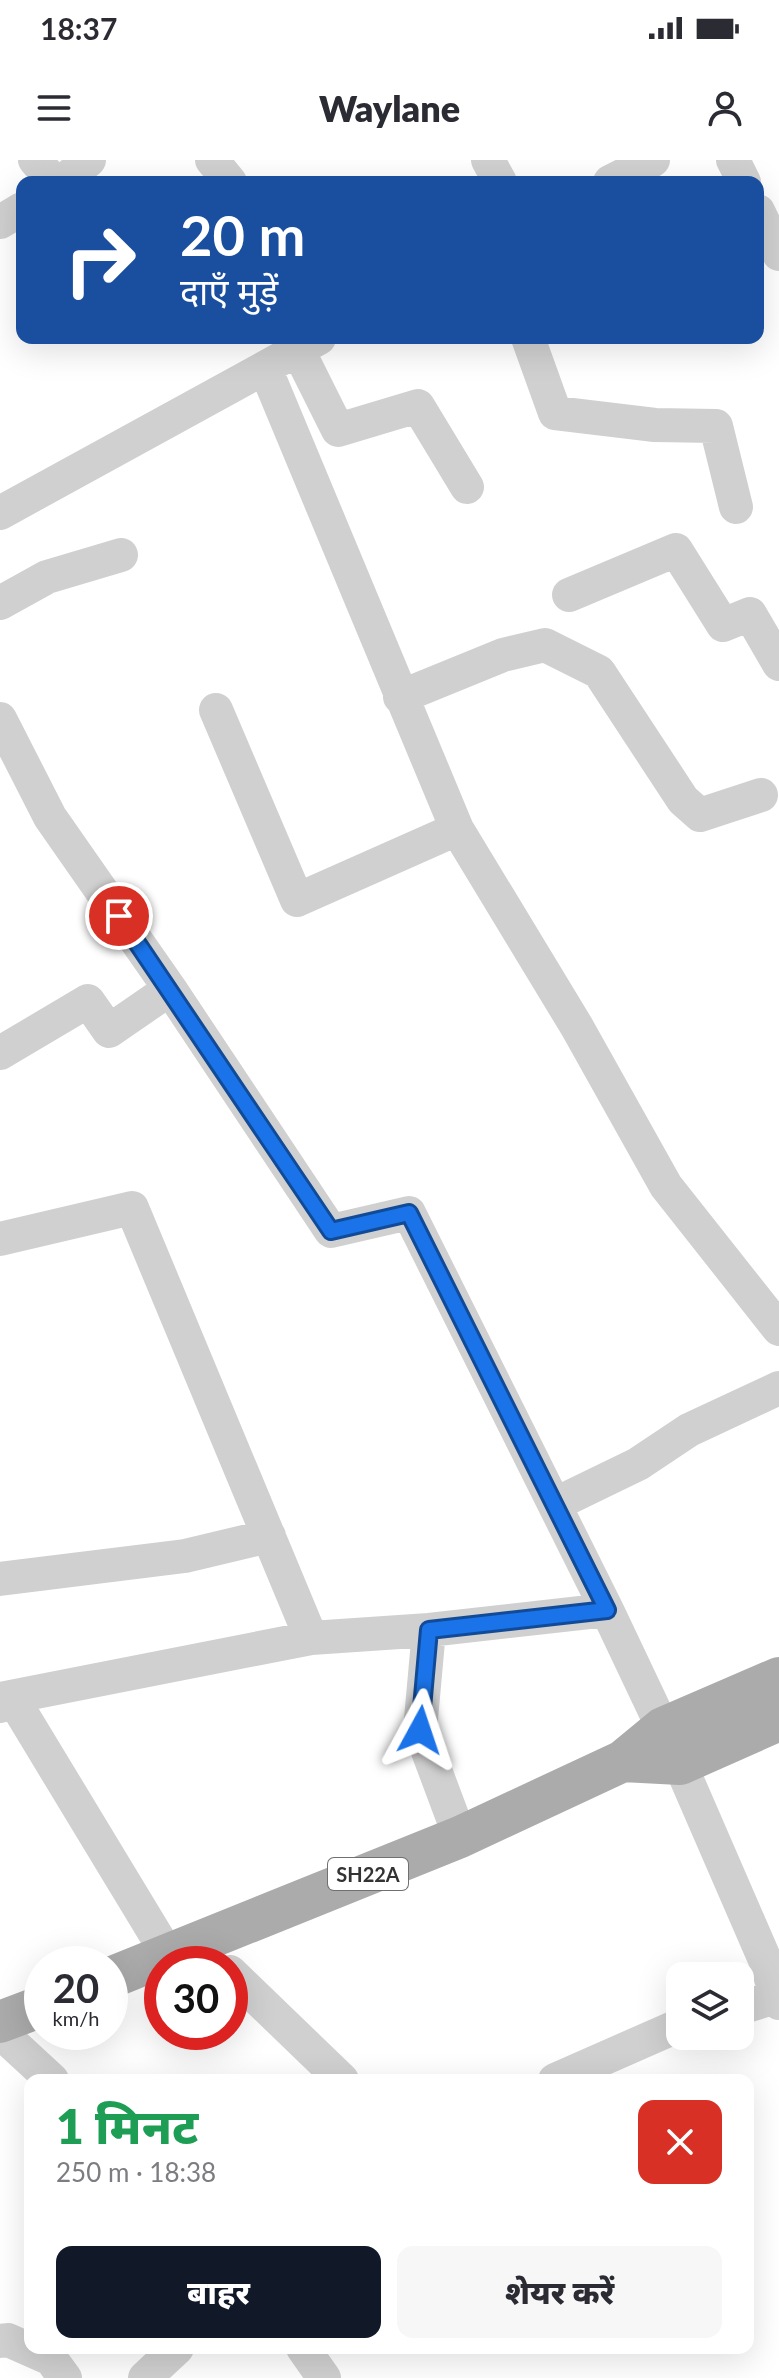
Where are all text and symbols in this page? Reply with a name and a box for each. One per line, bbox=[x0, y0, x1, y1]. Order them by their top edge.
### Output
text: 18:37 bbox=[40, 10, 117, 46]
icon: menu bbox=[32, 86, 76, 130]
text: Waylane bbox=[319, 86, 460, 130]
icon: person bbox=[703, 86, 747, 130]
text: 20 m bbox=[180, 201, 305, 268]
icon: right bbox=[48, 208, 152, 312]
text: दाएँ मुड़ें bbox=[180, 269, 278, 313]
pin bbox=[85, 882, 153, 950]
icon: arrive bbox=[97, 894, 141, 938]
position arrow bbox=[378, 1688, 462, 1772]
road number: SH22A bbox=[328, 1858, 408, 1890]
speed limit sign: 30 bbox=[144, 1946, 248, 2050]
map controls bbox=[666, 1962, 754, 2050]
button: layers bbox=[666, 1962, 754, 2050]
text: 20 bbox=[53, 1964, 99, 2012]
text: km/h bbox=[53, 2006, 99, 2030]
text: 1 मिनट bbox=[56, 2097, 198, 2154]
button: close bbox=[638, 2100, 722, 2184]
text: 250 m · 18:38 bbox=[56, 2156, 216, 2188]
button: बाहर bbox=[56, 2246, 381, 2338]
button: शेयर करें bbox=[397, 2246, 722, 2338]

